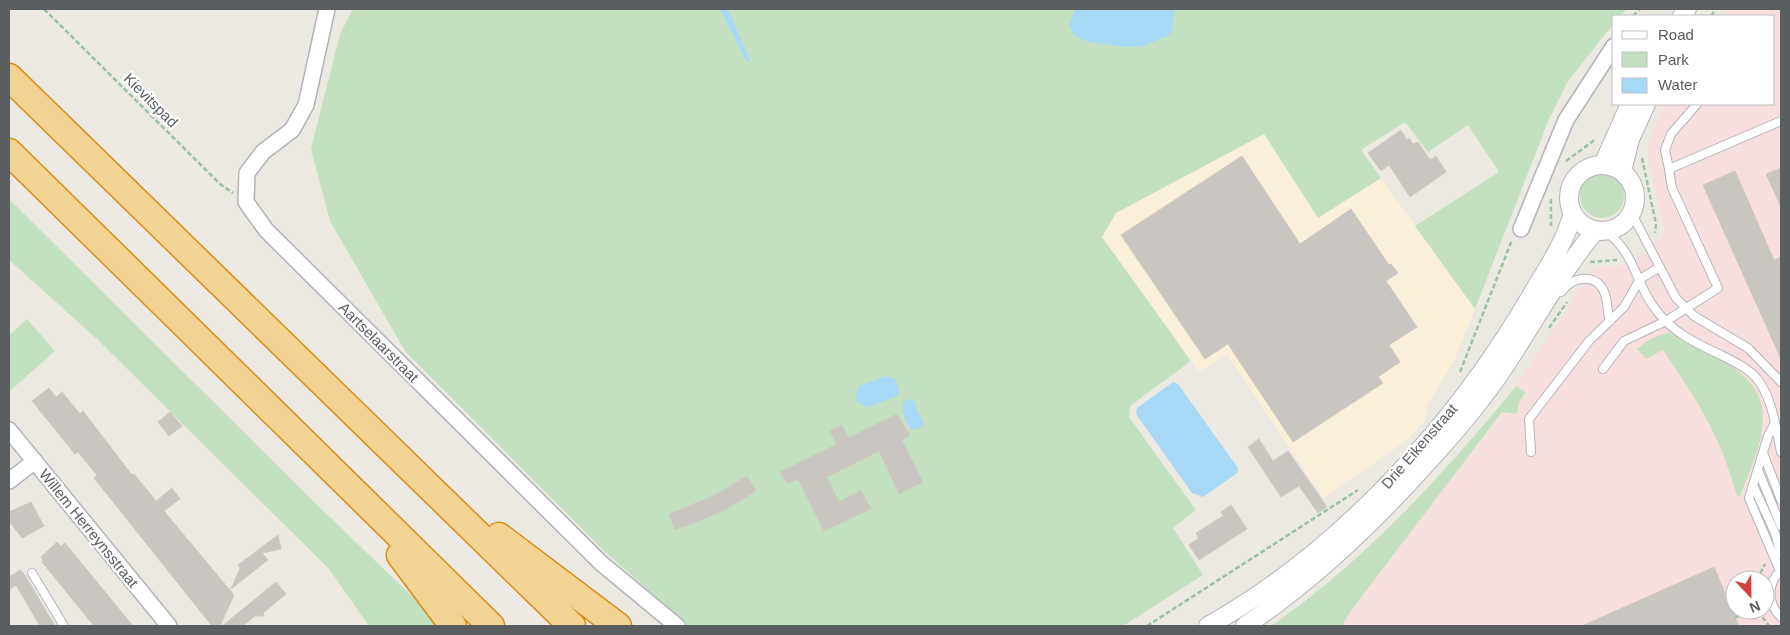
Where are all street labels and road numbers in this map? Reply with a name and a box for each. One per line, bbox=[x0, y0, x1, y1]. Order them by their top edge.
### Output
street label: Kievitspad bbox=[121, 70, 181, 130]
street label: Aartselaarstraat bbox=[336, 299, 423, 386]
street label: Drie Eikenstraat bbox=[1378, 400, 1461, 492]
street label: Willem Herreynsstraat bbox=[36, 465, 143, 591]

